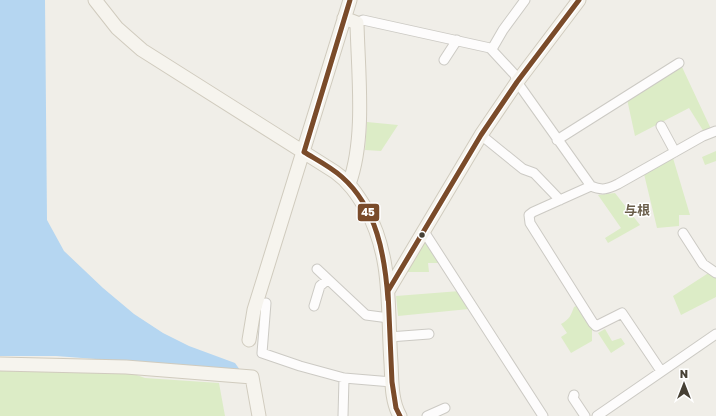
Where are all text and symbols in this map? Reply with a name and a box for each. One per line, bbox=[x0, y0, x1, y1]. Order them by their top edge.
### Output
district label: 与根 bbox=[624, 202, 650, 218]
line badge: 45 bbox=[357, 203, 380, 222]
text: 45 bbox=[361, 205, 375, 218]
unlabelled marker bbox=[417, 230, 427, 240]
north arrow bbox=[664, 364, 704, 404]
text: N bbox=[680, 367, 688, 380]

